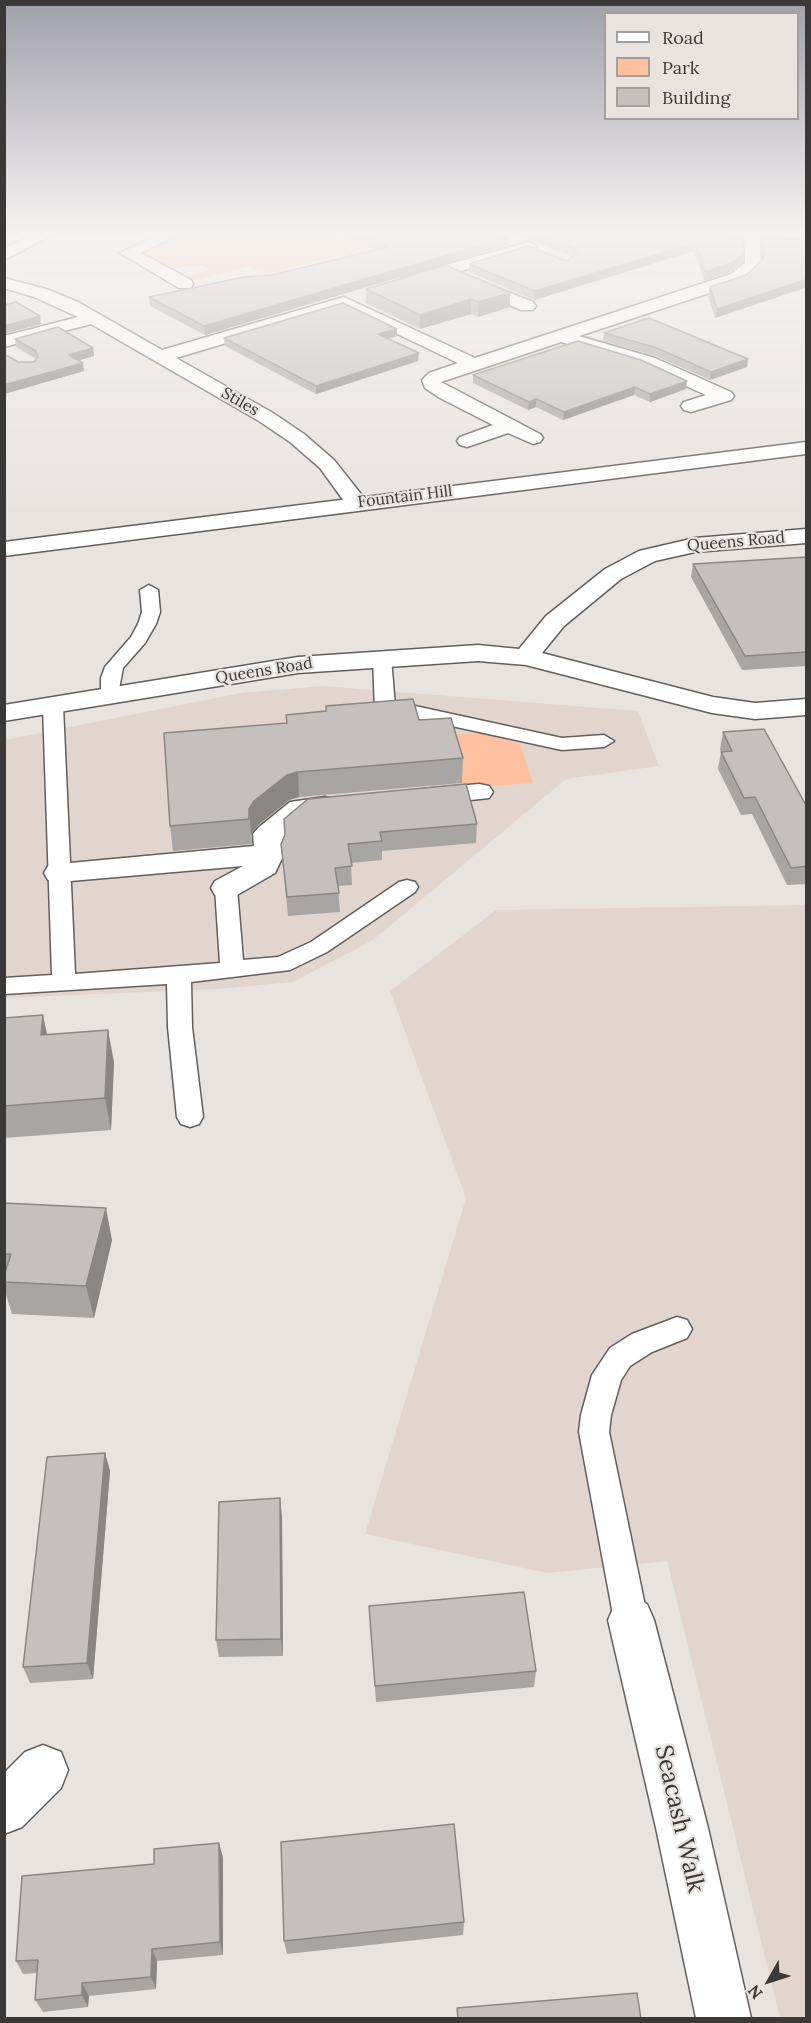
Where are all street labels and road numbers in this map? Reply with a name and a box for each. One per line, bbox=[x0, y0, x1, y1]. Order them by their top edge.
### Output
street label: Stiles bbox=[218, 384, 262, 420]
street label: Fountain Hill bbox=[356, 482, 454, 512]
street label: Queens Road bbox=[686, 528, 786, 556]
street label: Queens Road bbox=[214, 654, 314, 688]
street label: Seacash Walk bbox=[648, 1742, 710, 1896]

